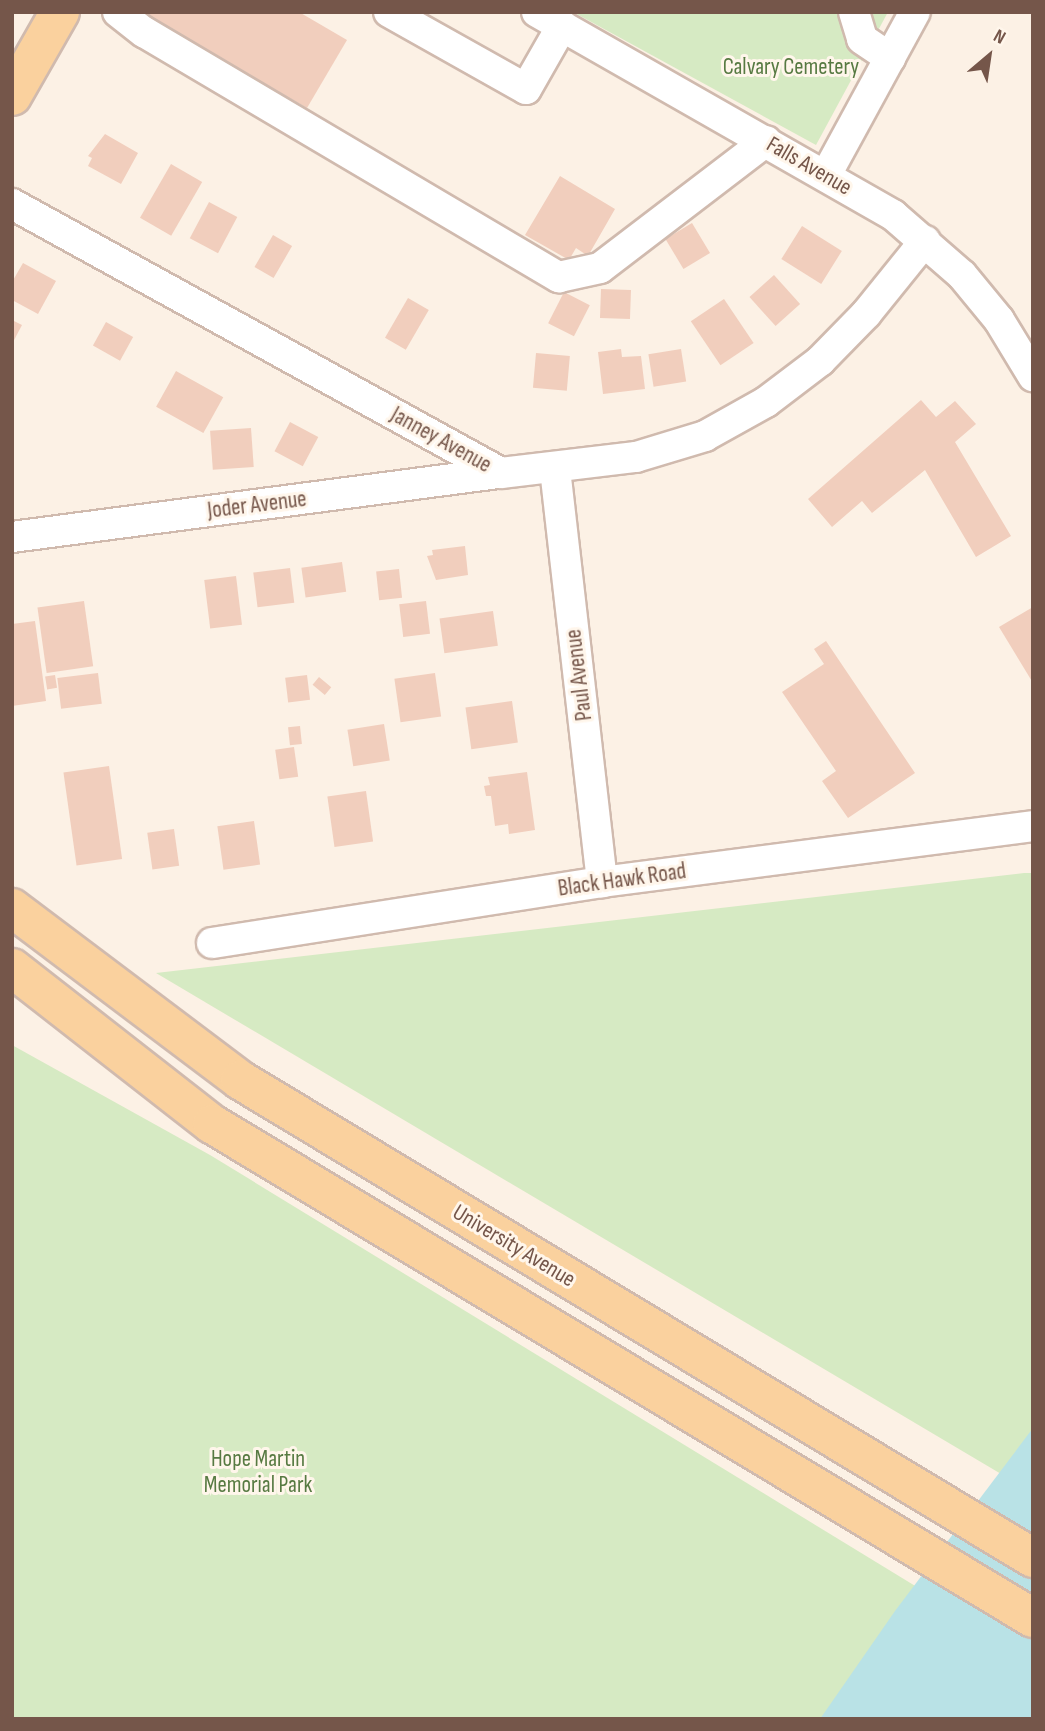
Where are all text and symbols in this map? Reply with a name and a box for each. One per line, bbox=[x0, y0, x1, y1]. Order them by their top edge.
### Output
north arrow bbox=[954, 21, 1024, 91]
text: N bbox=[989, 25, 1009, 50]
park label: Calvary Cemetery bbox=[723, 53, 859, 81]
street label: Falls Avenue bbox=[761, 131, 857, 201]
street label: Janney Avenue bbox=[386, 401, 496, 479]
street label: Joder Avenue bbox=[206, 485, 308, 525]
street label: Paul Avenue bbox=[560, 628, 598, 722]
street label: Black Hawk Road bbox=[556, 857, 688, 903]
street label: University Avenue bbox=[448, 1199, 580, 1293]
park label: Hope Martin Memorial Park bbox=[204, 1445, 312, 1499]

